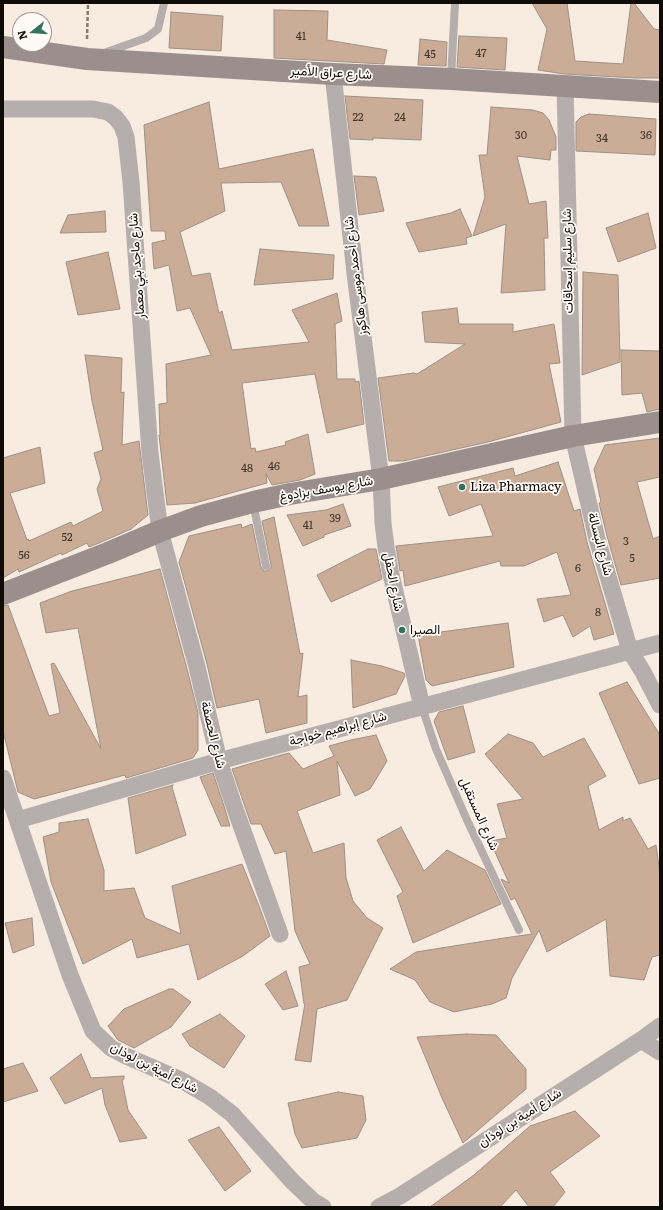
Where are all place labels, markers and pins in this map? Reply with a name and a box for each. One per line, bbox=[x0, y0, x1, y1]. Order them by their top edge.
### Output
place label: Liza Pharmacy bbox=[470, 479, 562, 495]
marker: Liza Pharmacy bbox=[457, 482, 467, 492]
place label: الصيرا bbox=[410, 622, 440, 638]
marker: الصيرا bbox=[397, 625, 407, 635]

